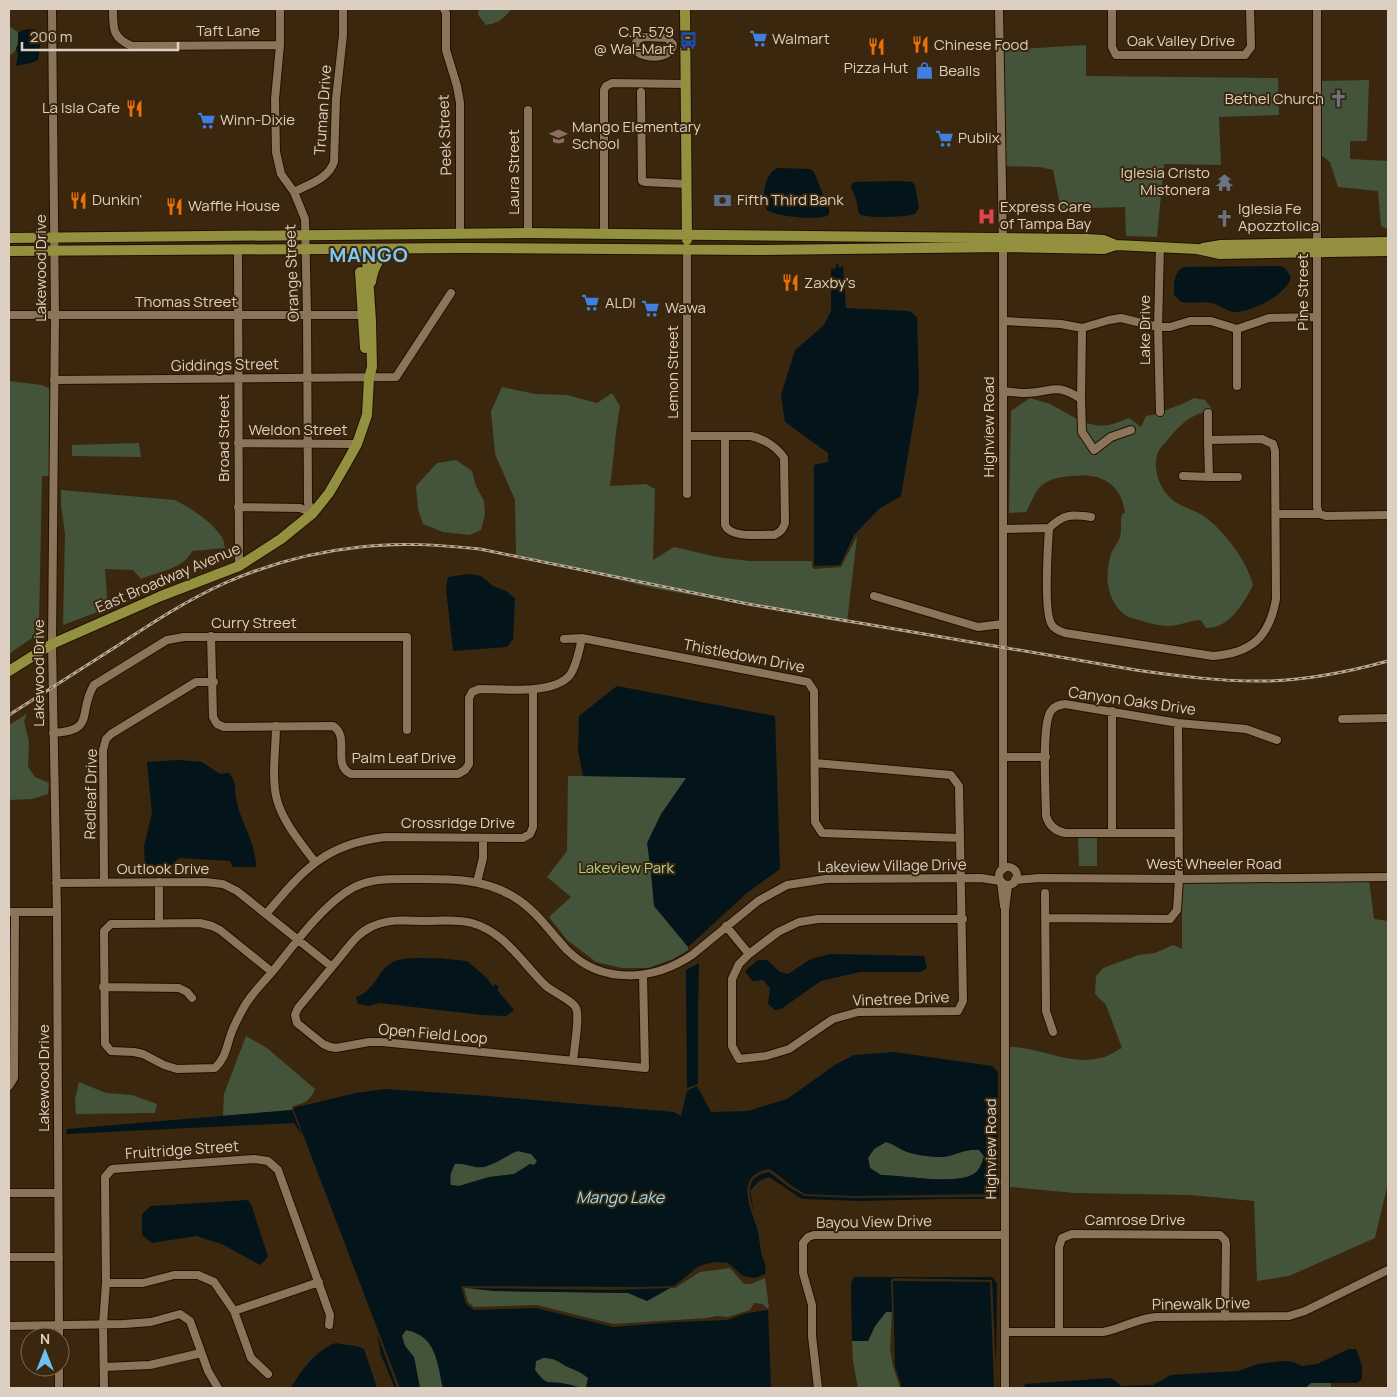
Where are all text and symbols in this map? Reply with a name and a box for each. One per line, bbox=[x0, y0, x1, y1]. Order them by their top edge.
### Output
scale bar bbox=[22, 20, 179, 52]
street label: Taft Lane bbox=[196, 20, 260, 41]
place label: C.R. 579 @ Wal-Mart bbox=[594, 21, 674, 59]
text: 200 m bbox=[30, 26, 73, 47]
place label: Walmart bbox=[772, 28, 830, 49]
supermarket icon: Walmart bbox=[748, 29, 768, 49]
street label: Oak Valley Drive bbox=[1127, 30, 1235, 51]
bus stop icon: C.R. 579 @ Wal-Mart bbox=[678, 31, 698, 51]
place label: Chinese Food bbox=[934, 34, 1028, 55]
restaurant icon: Chinese Food bbox=[910, 35, 930, 55]
restaurant icon: Pizza Hut bbox=[866, 37, 886, 57]
place label: Pizza Hut bbox=[844, 57, 908, 78]
place label: Bealls bbox=[939, 60, 980, 81]
shop icon: Bealls bbox=[915, 61, 935, 81]
street label: Truman Drive bbox=[309, 64, 336, 156]
place label: Bethel Church bbox=[1225, 88, 1324, 109]
church icon: Bethel Church bbox=[1328, 89, 1348, 109]
street label: Peek Street bbox=[433, 94, 456, 176]
place label: La Isla Cafe bbox=[42, 97, 120, 118]
restaurant icon: La Isla Cafe bbox=[124, 98, 144, 118]
place label: Winn-Dixie bbox=[220, 109, 295, 130]
supermarket icon: Winn-Dixie bbox=[196, 110, 216, 130]
place label: Mango Elementary School bbox=[572, 116, 701, 154]
school or university icon: Mango Elementary School bbox=[548, 126, 568, 146]
place label: Publix bbox=[958, 127, 1000, 148]
supermarket icon: Publix bbox=[934, 128, 954, 148]
street label: Laura Street bbox=[503, 129, 524, 215]
place label: Iglesia Cristo Mistonera bbox=[1121, 162, 1210, 200]
temple icon: Iglesia Cristo Mistonera bbox=[1214, 172, 1234, 192]
place label: Dunkin' bbox=[92, 189, 142, 210]
place label: Fifth Third Bank bbox=[737, 189, 844, 210]
restaurant icon: Dunkin' bbox=[68, 190, 88, 210]
bank icon: Fifth Third Bank bbox=[713, 190, 733, 210]
place label: Waffle House bbox=[188, 195, 280, 216]
restaurant icon: Waffle House bbox=[164, 196, 184, 216]
place label: Express Care of Tampa Bay bbox=[1000, 196, 1091, 234]
place label: Iglesia Fe Apozztolica bbox=[1238, 198, 1319, 236]
hospital icon: Express Care of Tampa Bay bbox=[976, 206, 996, 226]
church icon: Iglesia Fe Apozztolica bbox=[1214, 208, 1234, 228]
street label: Lakewood Drive bbox=[30, 214, 51, 322]
street label: Orange Street bbox=[279, 224, 304, 322]
district label: MANGO bbox=[329, 241, 409, 268]
street label: Pine Street bbox=[1292, 253, 1313, 331]
place label: Zaxby's bbox=[804, 272, 856, 293]
restaurant icon: Zaxby's bbox=[780, 273, 800, 293]
street label: Thomas Street bbox=[135, 291, 237, 312]
place label: ALDI bbox=[605, 292, 636, 313]
supermarket icon: ALDI bbox=[581, 293, 601, 313]
street label: Lake Drive bbox=[1134, 295, 1155, 365]
place label: Wawa bbox=[665, 297, 706, 318]
supermarket icon: Wawa bbox=[641, 298, 661, 318]
street label: Lemon Street bbox=[662, 325, 683, 419]
street label: Giddings Street bbox=[171, 353, 279, 376]
street label: Highview Road bbox=[978, 376, 999, 478]
street label: Broad Street bbox=[213, 394, 234, 482]
street label: Weldon Street bbox=[248, 419, 348, 440]
street label: East Broadway Avenue bbox=[92, 537, 244, 618]
street label: Curry Street bbox=[211, 612, 297, 633]
street label: Lakewood Drive bbox=[28, 619, 49, 727]
street label: Thistledown Drive bbox=[681, 633, 807, 678]
street label: Canyon Oaks Drive bbox=[1067, 681, 1197, 720]
street label: Palm Leaf Drive bbox=[352, 747, 456, 768]
street label: Redleaf Drive bbox=[79, 748, 102, 840]
street label: Crossridge Drive bbox=[401, 812, 515, 833]
street label: West Wheeler Road bbox=[1146, 853, 1282, 874]
street label: Lakeview Village Drive bbox=[817, 854, 967, 877]
park label: Lakeview Park bbox=[578, 857, 674, 878]
street label: Outlook Drive bbox=[117, 858, 209, 879]
street label: Vinetree Drive bbox=[852, 986, 950, 1011]
street label: Open Field Loop bbox=[377, 1018, 489, 1049]
street label: Lakewood Drive bbox=[33, 1024, 54, 1132]
street label: Highview Road bbox=[980, 1098, 1001, 1200]
street label: Fruitridge Street bbox=[124, 1135, 240, 1164]
water label: Mango Lake bbox=[576, 1186, 666, 1208]
street label: Camrose Drive bbox=[1085, 1209, 1186, 1230]
street label: Bayou View Drive bbox=[816, 1210, 932, 1233]
street label: Pinewalk Drive bbox=[1152, 1292, 1251, 1315]
north arrow bbox=[20, 1327, 70, 1377]
text: N bbox=[40, 1329, 50, 1348]

